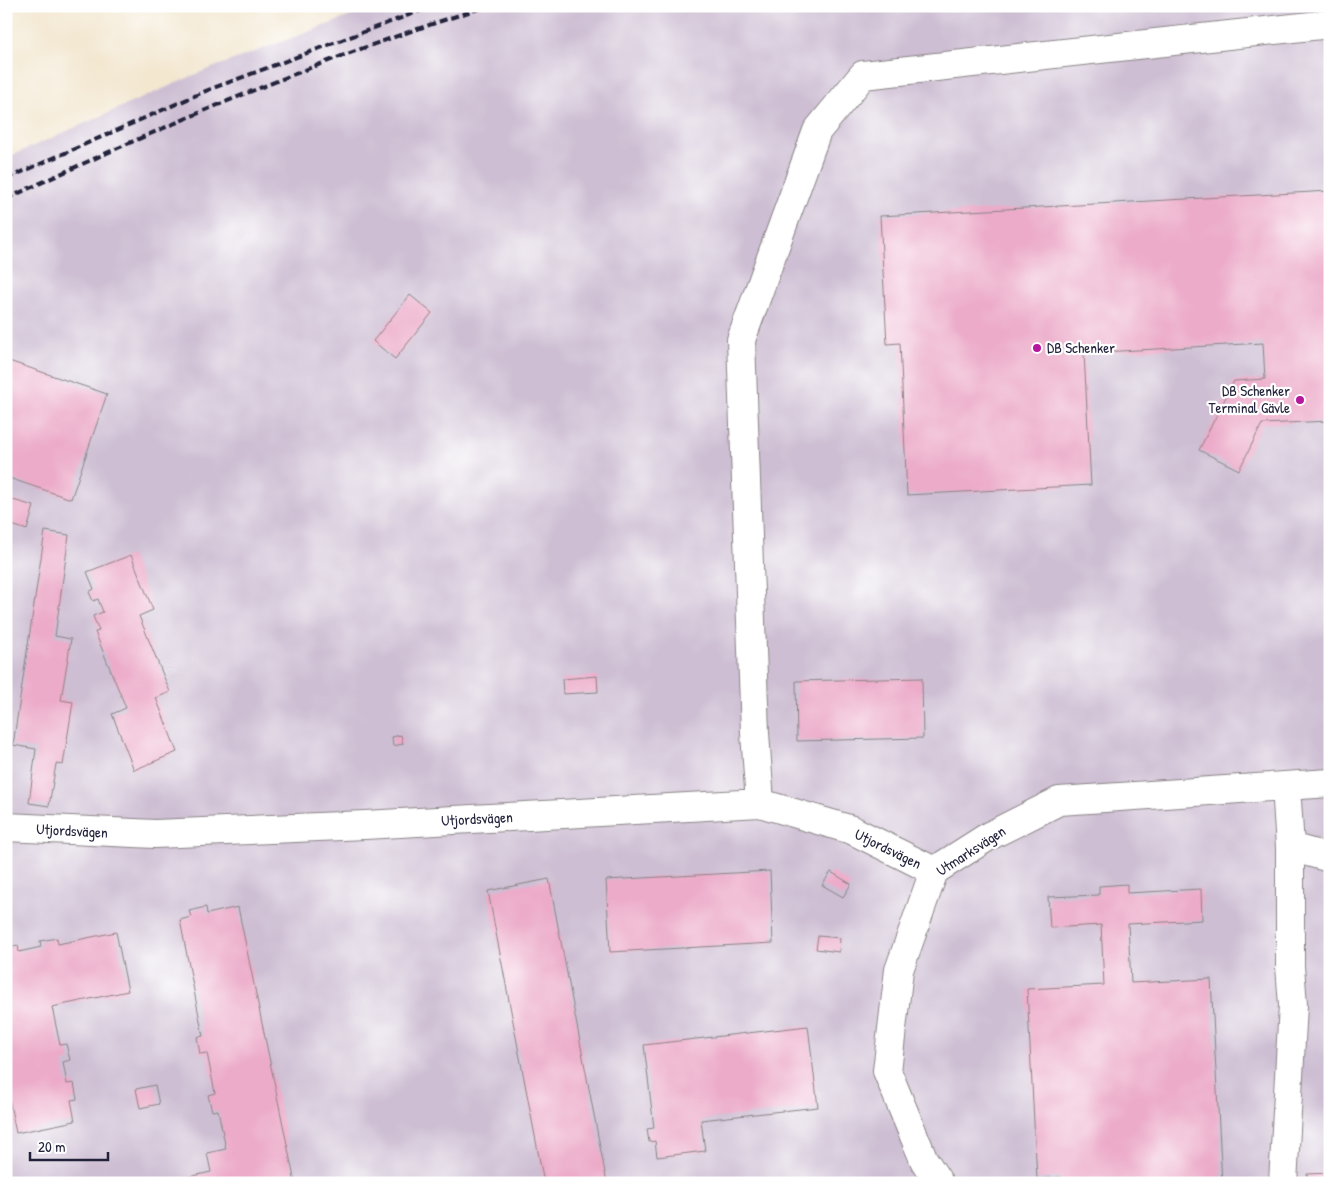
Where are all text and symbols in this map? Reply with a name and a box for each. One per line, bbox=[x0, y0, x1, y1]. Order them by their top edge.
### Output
place label: DB Schenker bbox=[1047, 337, 1115, 358]
marker: DB Schenker bbox=[1031, 342, 1043, 354]
place label: DB Schenker Terminal Gävle bbox=[1209, 380, 1290, 418]
marker: DB Schenker Terminal Gävle bbox=[1294, 394, 1306, 406]
street label: Utjordsvägen bbox=[441, 806, 514, 831]
street label: Utjordsvägen bbox=[36, 818, 109, 843]
street label: Utmarksvägen bbox=[932, 820, 1010, 881]
street label: Utjordsvägen bbox=[851, 823, 925, 874]
scale bar bbox=[30, 1129, 108, 1161]
text: 20 m bbox=[38, 1136, 65, 1157]

